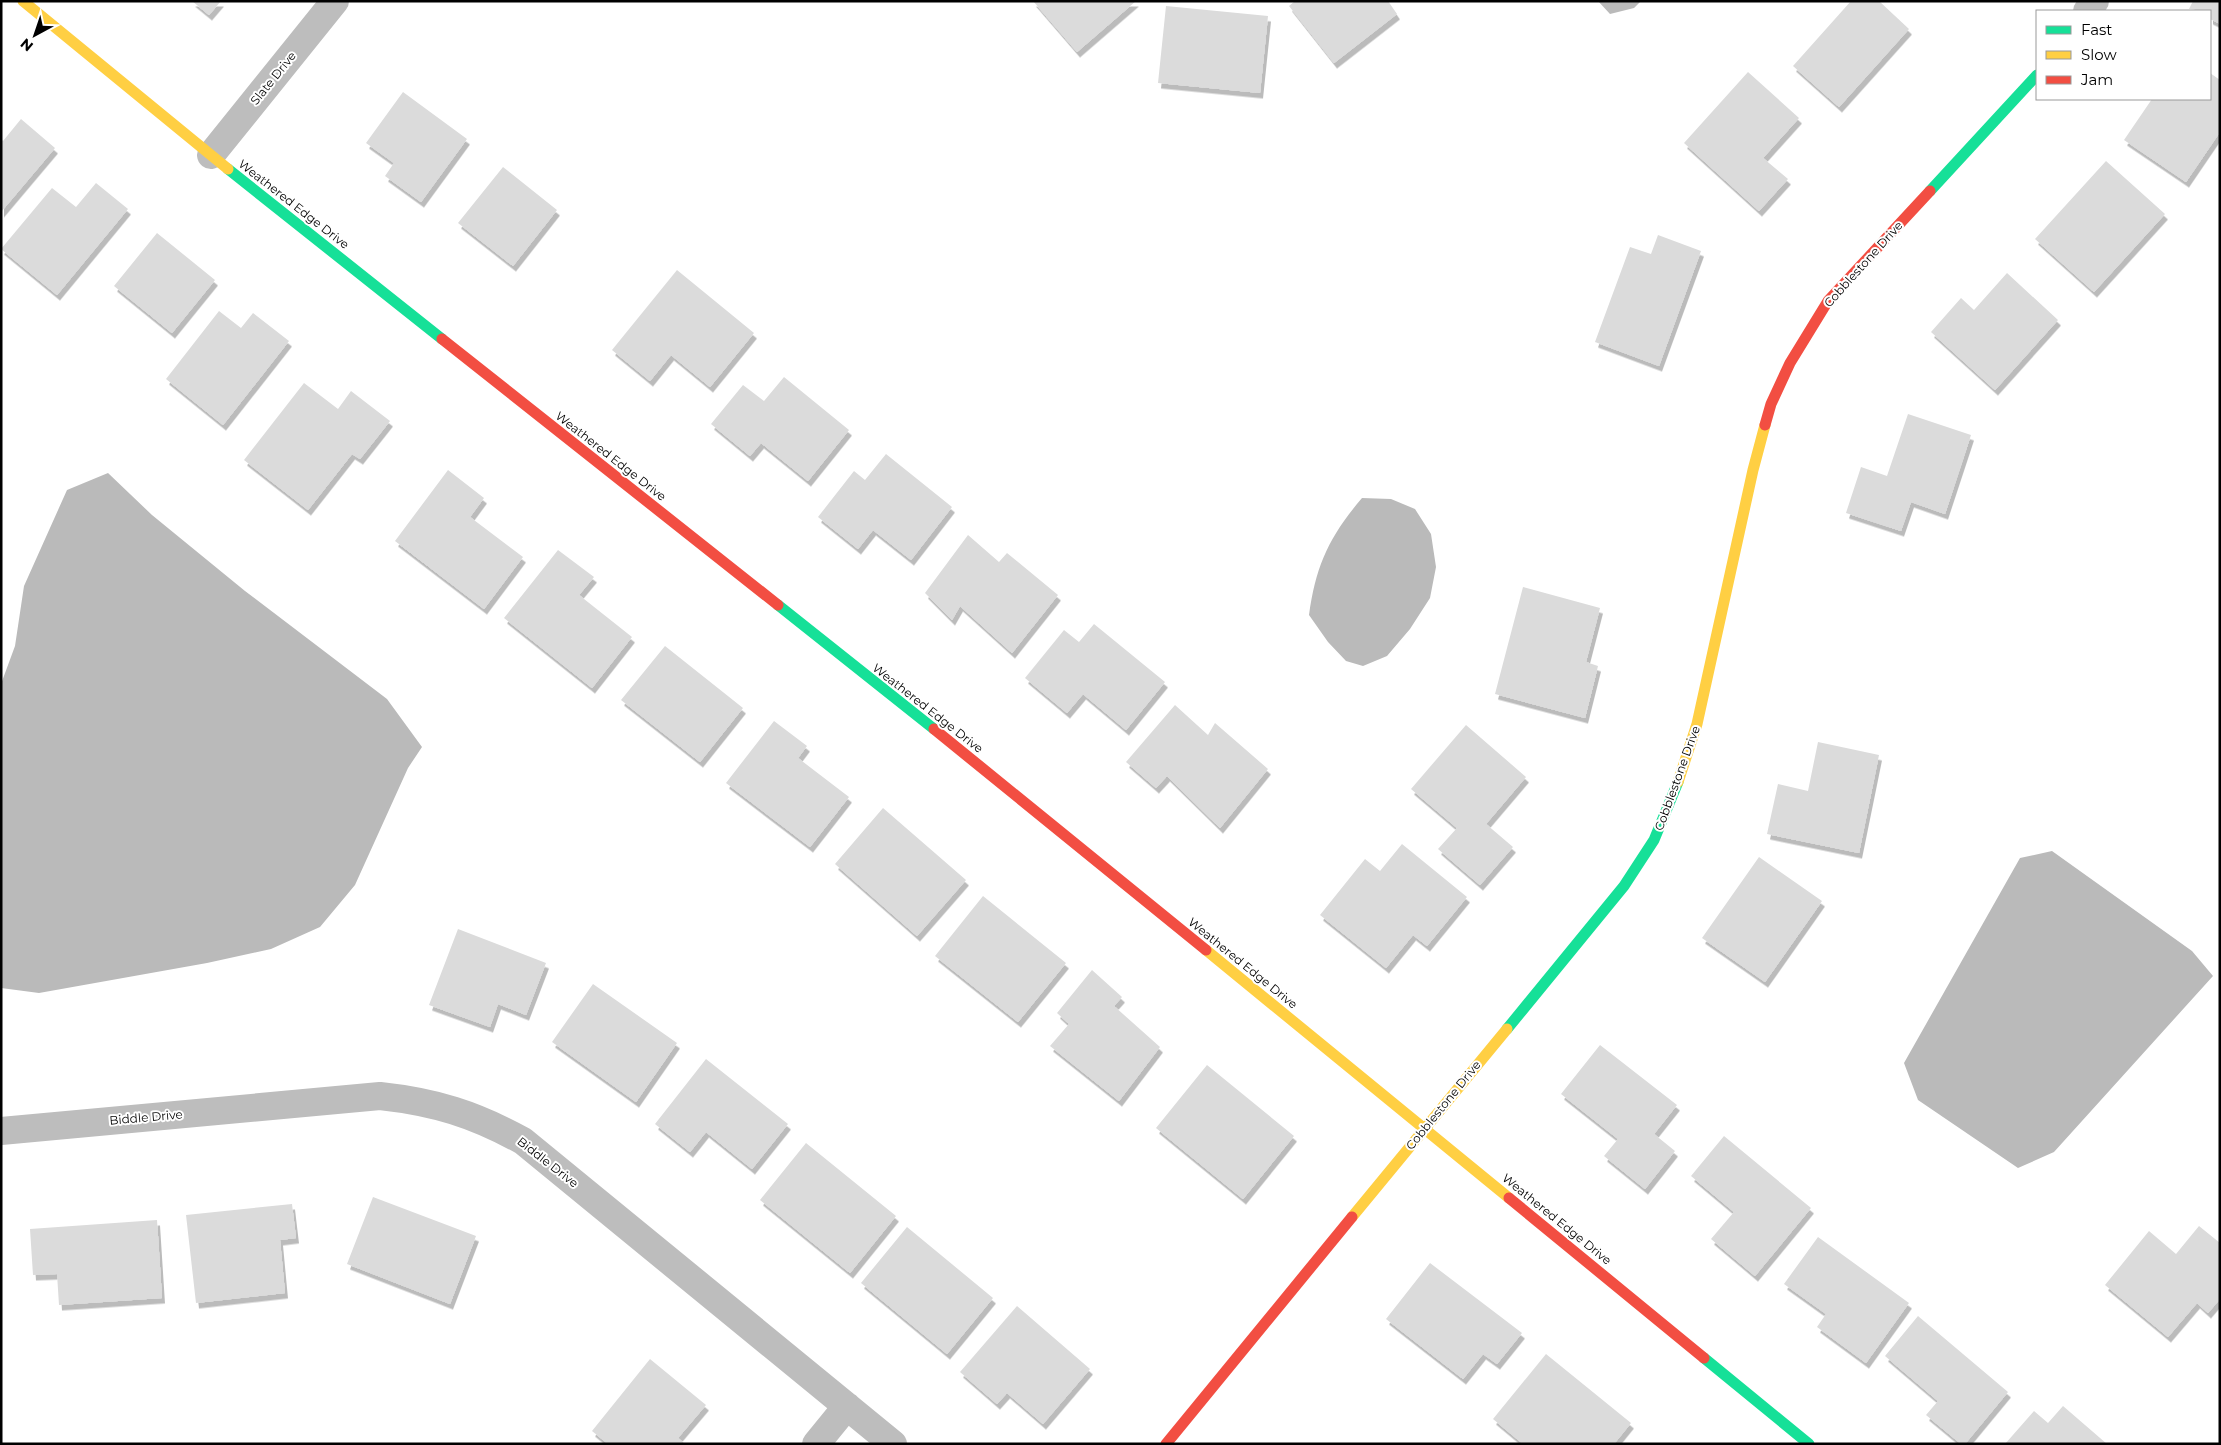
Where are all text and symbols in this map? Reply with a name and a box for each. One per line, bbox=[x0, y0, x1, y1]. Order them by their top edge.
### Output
north arrow bbox=[10, 10, 60, 60]
legend bbox=[2036, 10, 2211, 100]
text: Fast bbox=[2081, 20, 2112, 39]
text: N bbox=[17, 34, 37, 55]
text: Slow bbox=[2081, 45, 2117, 64]
street label: Slate Drive bbox=[247, 48, 299, 108]
text: Jam bbox=[2080, 70, 2113, 89]
street label: Weathered Edge Drive bbox=[236, 156, 352, 252]
street label: Cobblestone Drive bbox=[1820, 218, 1906, 310]
street label: Weathered Edge Drive bbox=[553, 408, 669, 504]
street label: Weathered Edge Drive bbox=[870, 660, 986, 756]
street label: Cobblestone Drive bbox=[1651, 724, 1703, 832]
street label: Weathered Edge Drive bbox=[1185, 914, 1301, 1012]
street label: Cobblestone Drive bbox=[1402, 1057, 1484, 1153]
street label: Biddle Drive bbox=[109, 1106, 183, 1128]
street label: Biddle Drive bbox=[514, 1133, 582, 1191]
street label: Weathered Edge Drive bbox=[1499, 1170, 1615, 1268]

